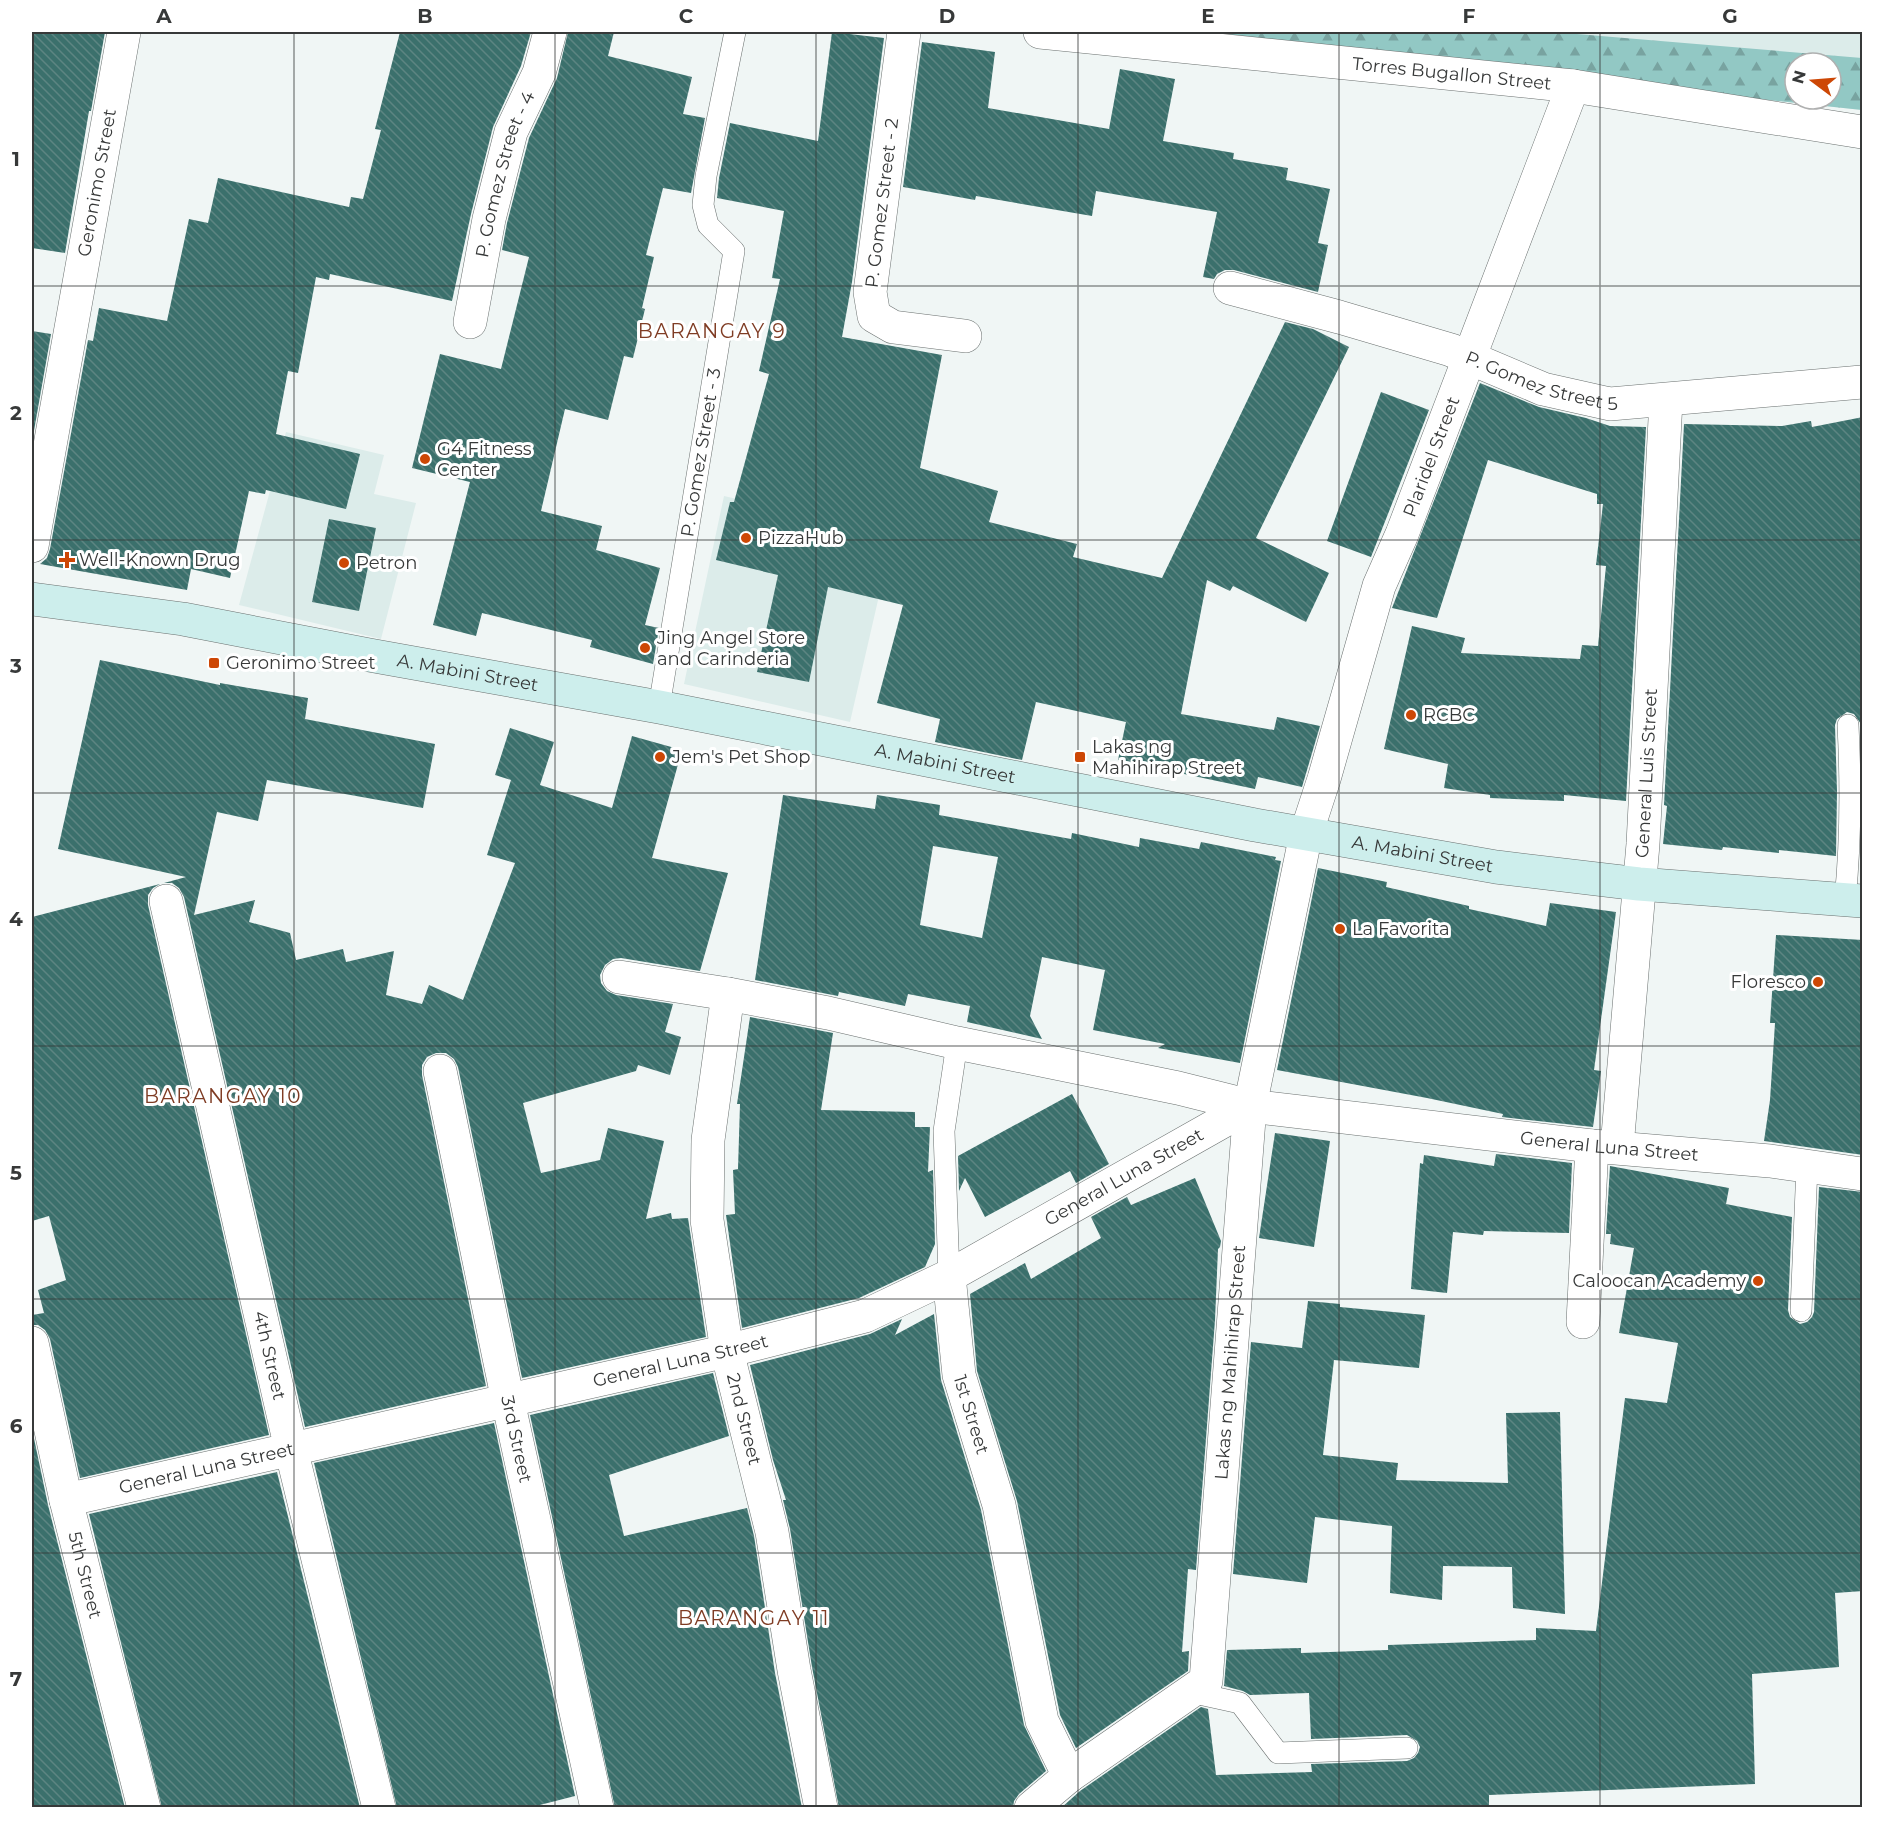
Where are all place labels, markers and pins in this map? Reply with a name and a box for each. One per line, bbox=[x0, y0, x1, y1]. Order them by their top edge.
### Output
place label: G4 Fitness Center bbox=[437, 438, 532, 481]
marker: G4 Fitness Center bbox=[418, 452, 432, 466]
place label: PizzaHub bbox=[758, 527, 844, 549]
marker: PizzaHub bbox=[739, 531, 753, 545]
place label: Well-Known Drug bbox=[79, 549, 240, 571]
place label: Petron bbox=[356, 552, 417, 574]
marker: Well-Known Drug bbox=[60, 553, 74, 567]
marker: Petron bbox=[337, 556, 351, 570]
place label: Jing Angel Store and Carinderia bbox=[656, 627, 805, 670]
marker: Jing Angel Store and Carinderia bbox=[638, 641, 652, 655]
place label: Geronimo Street bbox=[226, 652, 376, 674]
marker: Geronimo Street bbox=[207, 656, 221, 670]
place label: RCBC bbox=[1423, 704, 1475, 726]
marker: RCBC bbox=[1404, 708, 1418, 722]
place label: Lakas ng Mahihirap Street bbox=[1092, 736, 1242, 779]
place label: Jem's Pet Shop bbox=[671, 746, 810, 768]
marker: Jem's Pet Shop bbox=[653, 750, 667, 764]
marker: Lakas ng Mahihirap Street bbox=[1073, 750, 1087, 764]
place label: La Favorita bbox=[1352, 918, 1450, 940]
marker: La Favorita bbox=[1333, 922, 1347, 936]
place label: Floresco bbox=[1731, 971, 1806, 993]
marker: Floresco bbox=[1811, 975, 1825, 989]
place label: Caloocan Academy bbox=[1573, 1270, 1746, 1292]
marker: Caloocan Academy bbox=[1751, 1274, 1765, 1288]

